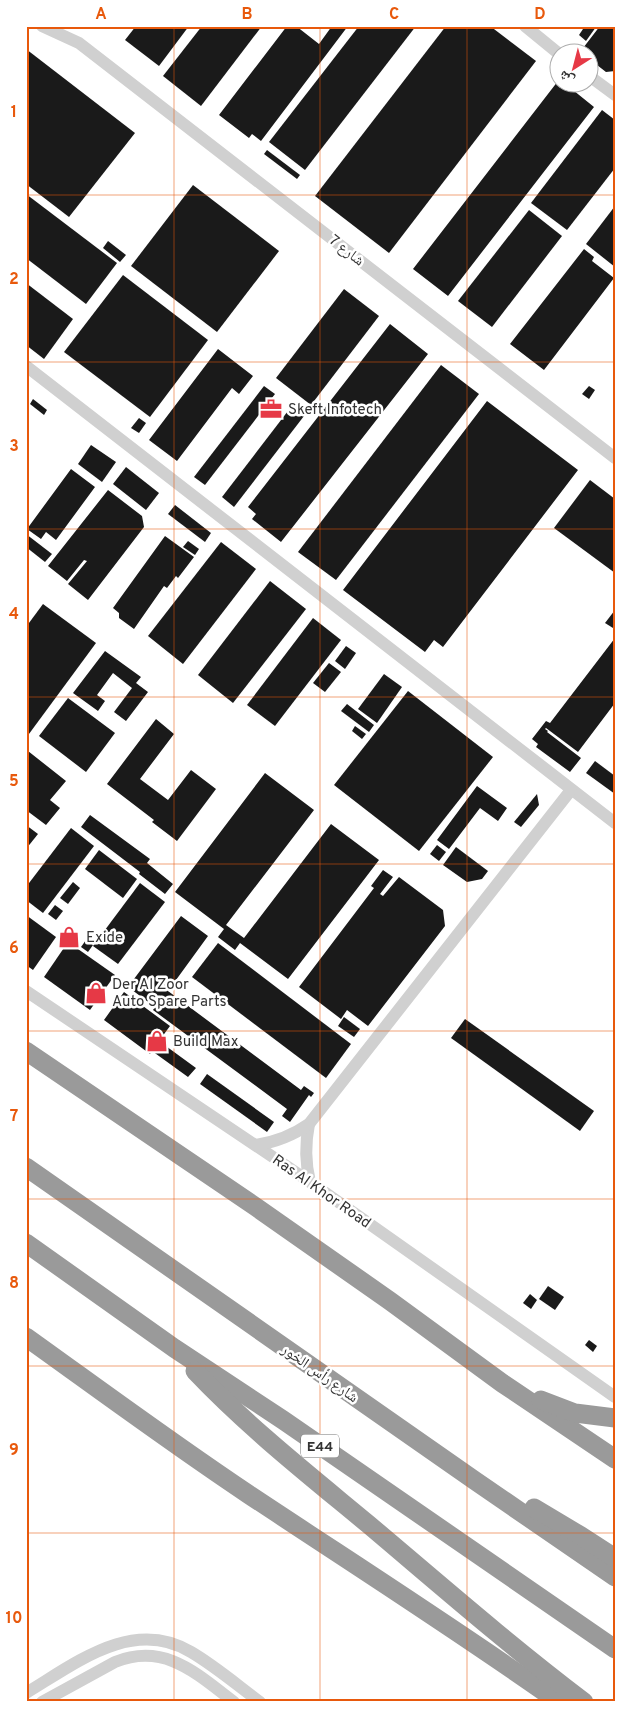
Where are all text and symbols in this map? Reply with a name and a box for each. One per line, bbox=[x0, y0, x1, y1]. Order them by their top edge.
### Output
text: A bbox=[95, 5, 107, 25]
text: B bbox=[241, 5, 253, 25]
text: C bbox=[389, 5, 399, 25]
text: D bbox=[534, 5, 546, 25]
north arrow bbox=[548, 42, 598, 92]
text: ش bbox=[556, 66, 578, 89]
text: 1 bbox=[11, 103, 17, 123]
street label: شارع 7 bbox=[325, 231, 368, 271]
text: 2 bbox=[9, 270, 19, 290]
office icon: Skeft Infotech bbox=[258, 396, 284, 422]
place label: Skeft Infotech bbox=[288, 401, 382, 420]
text: 3 bbox=[9, 437, 19, 457]
text: 4 bbox=[9, 605, 19, 625]
text: 5 bbox=[9, 772, 19, 792]
shop icon: Exide bbox=[56, 924, 82, 950]
place label: Exide bbox=[86, 929, 123, 948]
text: 6 bbox=[9, 939, 19, 959]
place label: Der Al Zoor Auto Spare Parts bbox=[112, 976, 227, 1012]
shop icon: Der Al Zoor Auto Spare Parts bbox=[83, 980, 109, 1006]
shop icon: Build Max bbox=[144, 1028, 170, 1054]
place label: Build Max bbox=[173, 1033, 239, 1052]
text: 7 bbox=[10, 1107, 18, 1127]
street label: Ras Al Khor Road bbox=[268, 1151, 374, 1233]
text: 8 bbox=[9, 1274, 19, 1294]
street label: شارع رأس الخور bbox=[276, 1340, 362, 1408]
road number: E44 bbox=[301, 1434, 339, 1458]
text: 9 bbox=[9, 1441, 19, 1461]
text: 10 bbox=[6, 1609, 22, 1629]

